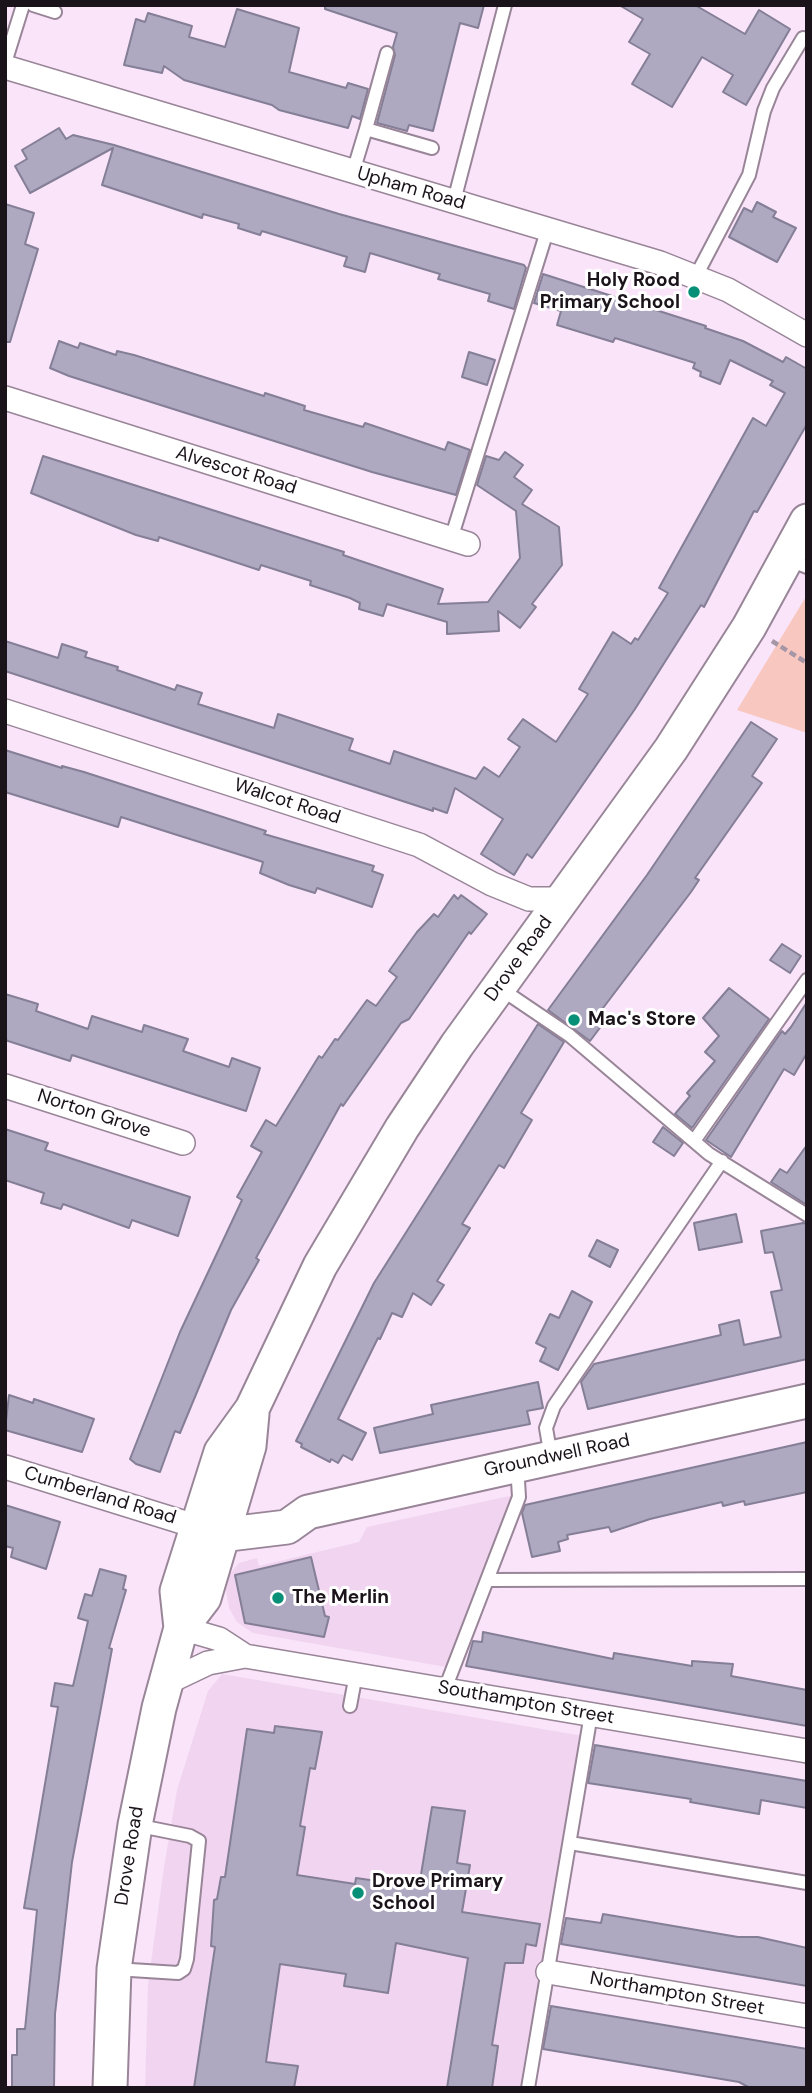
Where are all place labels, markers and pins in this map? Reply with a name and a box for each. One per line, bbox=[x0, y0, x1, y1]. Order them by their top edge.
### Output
place label: Holy Rood Primary School bbox=[540, 270, 680, 314]
marker: Holy Rood Primary School bbox=[686, 284, 702, 300]
place label: Mac's Store bbox=[588, 1009, 696, 1031]
marker: Mac's Store bbox=[566, 1012, 582, 1028]
place label: The Merlin bbox=[292, 1587, 389, 1609]
marker: The Merlin bbox=[270, 1590, 286, 1606]
place label: Drove Primary School bbox=[372, 1871, 503, 1915]
marker: Drove Primary School bbox=[350, 1885, 366, 1901]

